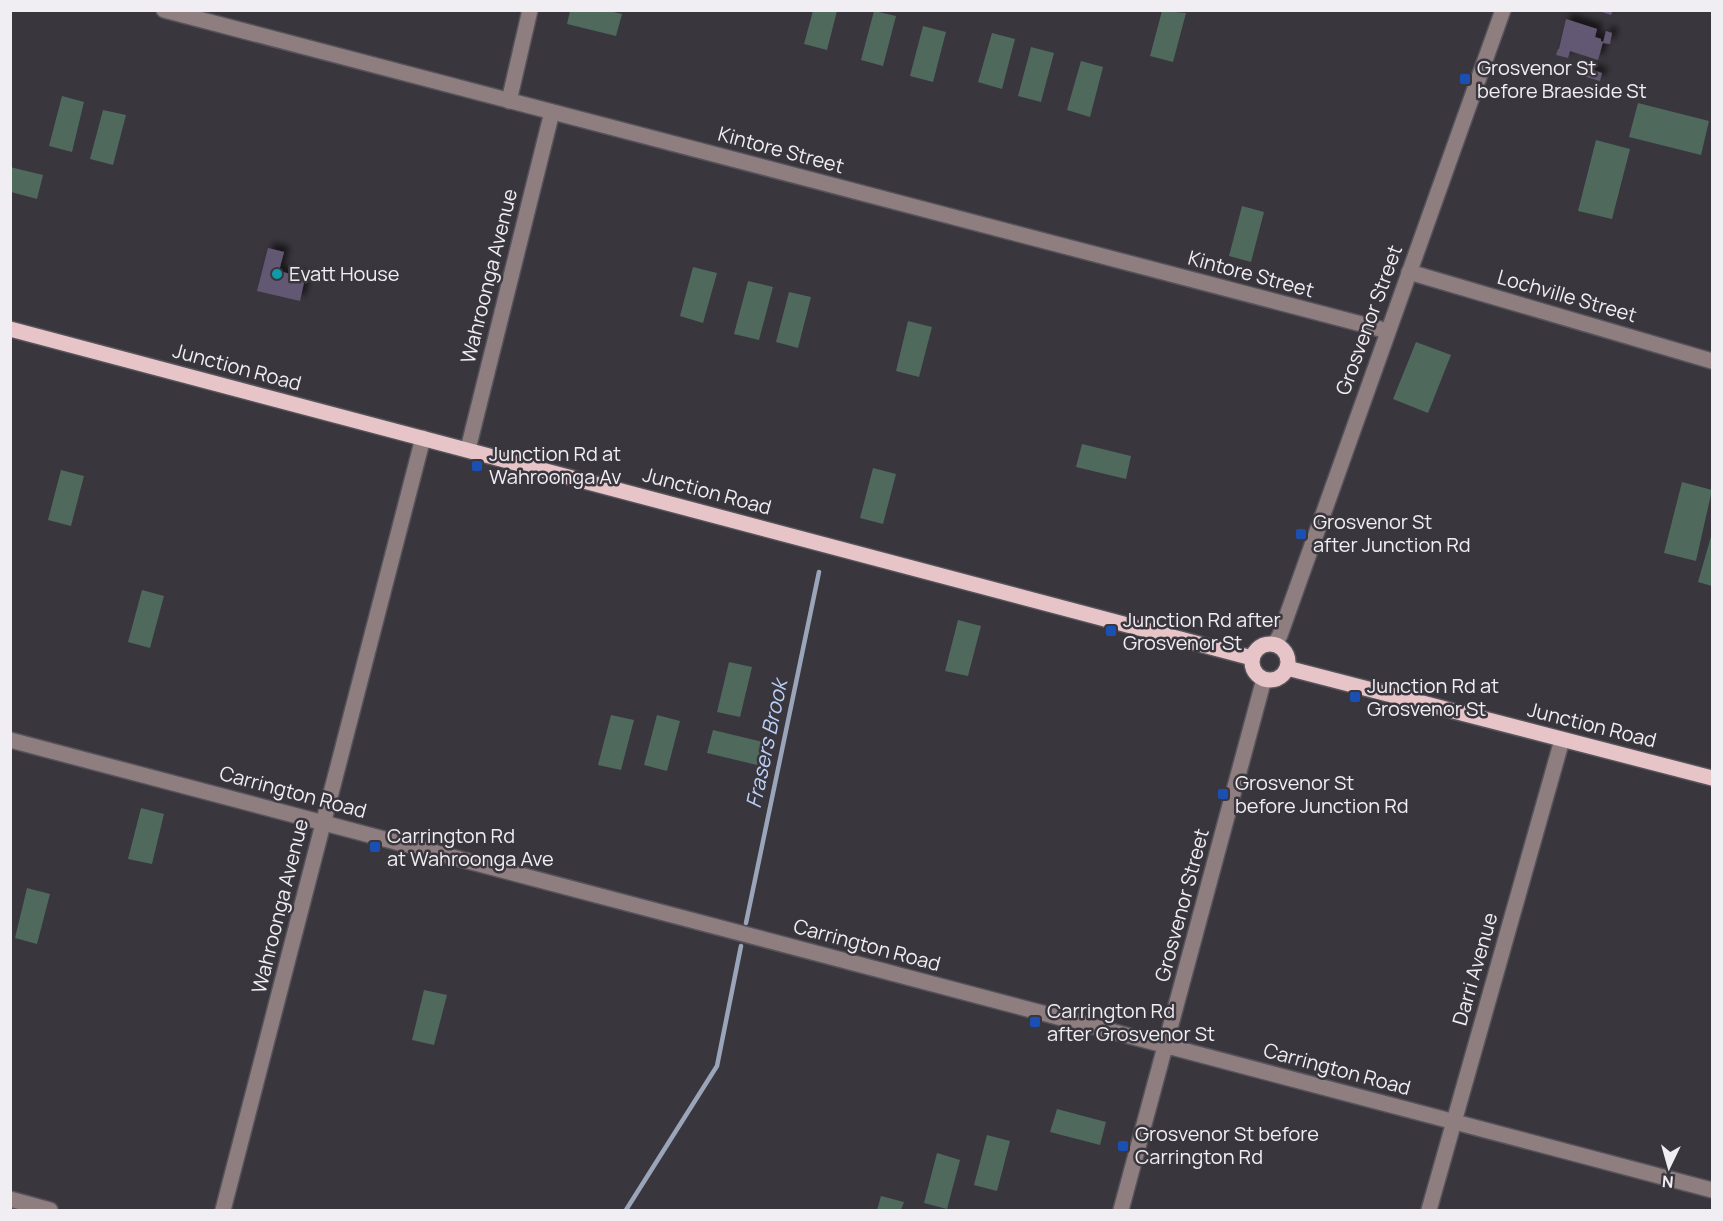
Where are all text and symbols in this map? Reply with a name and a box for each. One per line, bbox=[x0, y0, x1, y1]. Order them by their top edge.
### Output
place label: Grosvenor St before Braeside St bbox=[1477, 54, 1647, 104]
marker: Grosvenor St before Braeside St bbox=[1458, 72, 1472, 86]
street label: Kintore Street bbox=[715, 120, 847, 179]
street label: Wahroonga Avenue bbox=[454, 186, 523, 366]
street label: Grosvenor Street bbox=[1329, 241, 1408, 399]
street label: Kintore Street bbox=[1185, 244, 1317, 303]
place label: Evatt House bbox=[289, 260, 400, 287]
street label: Lochville Street bbox=[1494, 263, 1640, 328]
marker: Evatt House bbox=[270, 267, 284, 281]
street label: Junction Road bbox=[170, 336, 304, 397]
place label: Junction Rd at Wahroonga Av bbox=[489, 440, 621, 490]
marker: Junction Rd at Wahroonga Av bbox=[470, 459, 484, 473]
street label: Junction Road bbox=[640, 460, 774, 521]
place label: Grosvenor St after Junction Rd bbox=[1313, 508, 1471, 558]
marker: Grosvenor St after Junction Rd bbox=[1294, 527, 1308, 541]
place label: Junction Rd after Grosvenor St bbox=[1123, 606, 1281, 656]
marker: Junction Rd after Grosvenor St bbox=[1104, 624, 1118, 638]
place label: Junction Rd at Grosvenor St bbox=[1367, 672, 1499, 722]
water label: Frasers Brook bbox=[739, 675, 794, 811]
marker: Junction Rd at Grosvenor St bbox=[1348, 690, 1362, 704]
street label: Junction Road bbox=[1525, 695, 1659, 754]
street label: Carrington Road bbox=[217, 759, 370, 824]
place label: Grosvenor St before Junction Rd bbox=[1235, 769, 1409, 819]
marker: Grosvenor St before Junction Rd bbox=[1216, 787, 1230, 801]
street label: Wahroonga Avenue bbox=[245, 816, 314, 996]
place label: Carrington Rd at Wahroonga Ave bbox=[387, 822, 554, 872]
street label: Grosvenor Street bbox=[1148, 825, 1215, 985]
marker: Carrington Rd at Wahroonga Ave bbox=[368, 840, 382, 854]
street label: Darri Avenue bbox=[1446, 909, 1503, 1028]
street label: Carrington Road bbox=[791, 912, 944, 977]
place label: Carrington Rd after Grosvenor St bbox=[1047, 997, 1215, 1047]
marker: Carrington Rd after Grosvenor St bbox=[1028, 1015, 1042, 1029]
street label: Carrington Road bbox=[1261, 1036, 1414, 1101]
place label: Grosvenor St before Carrington Rd bbox=[1135, 1120, 1319, 1170]
north arrow bbox=[1639, 1137, 1699, 1197]
marker: Grosvenor St before Carrington Rd bbox=[1116, 1139, 1130, 1153]
text: N bbox=[1661, 1170, 1674, 1193]

